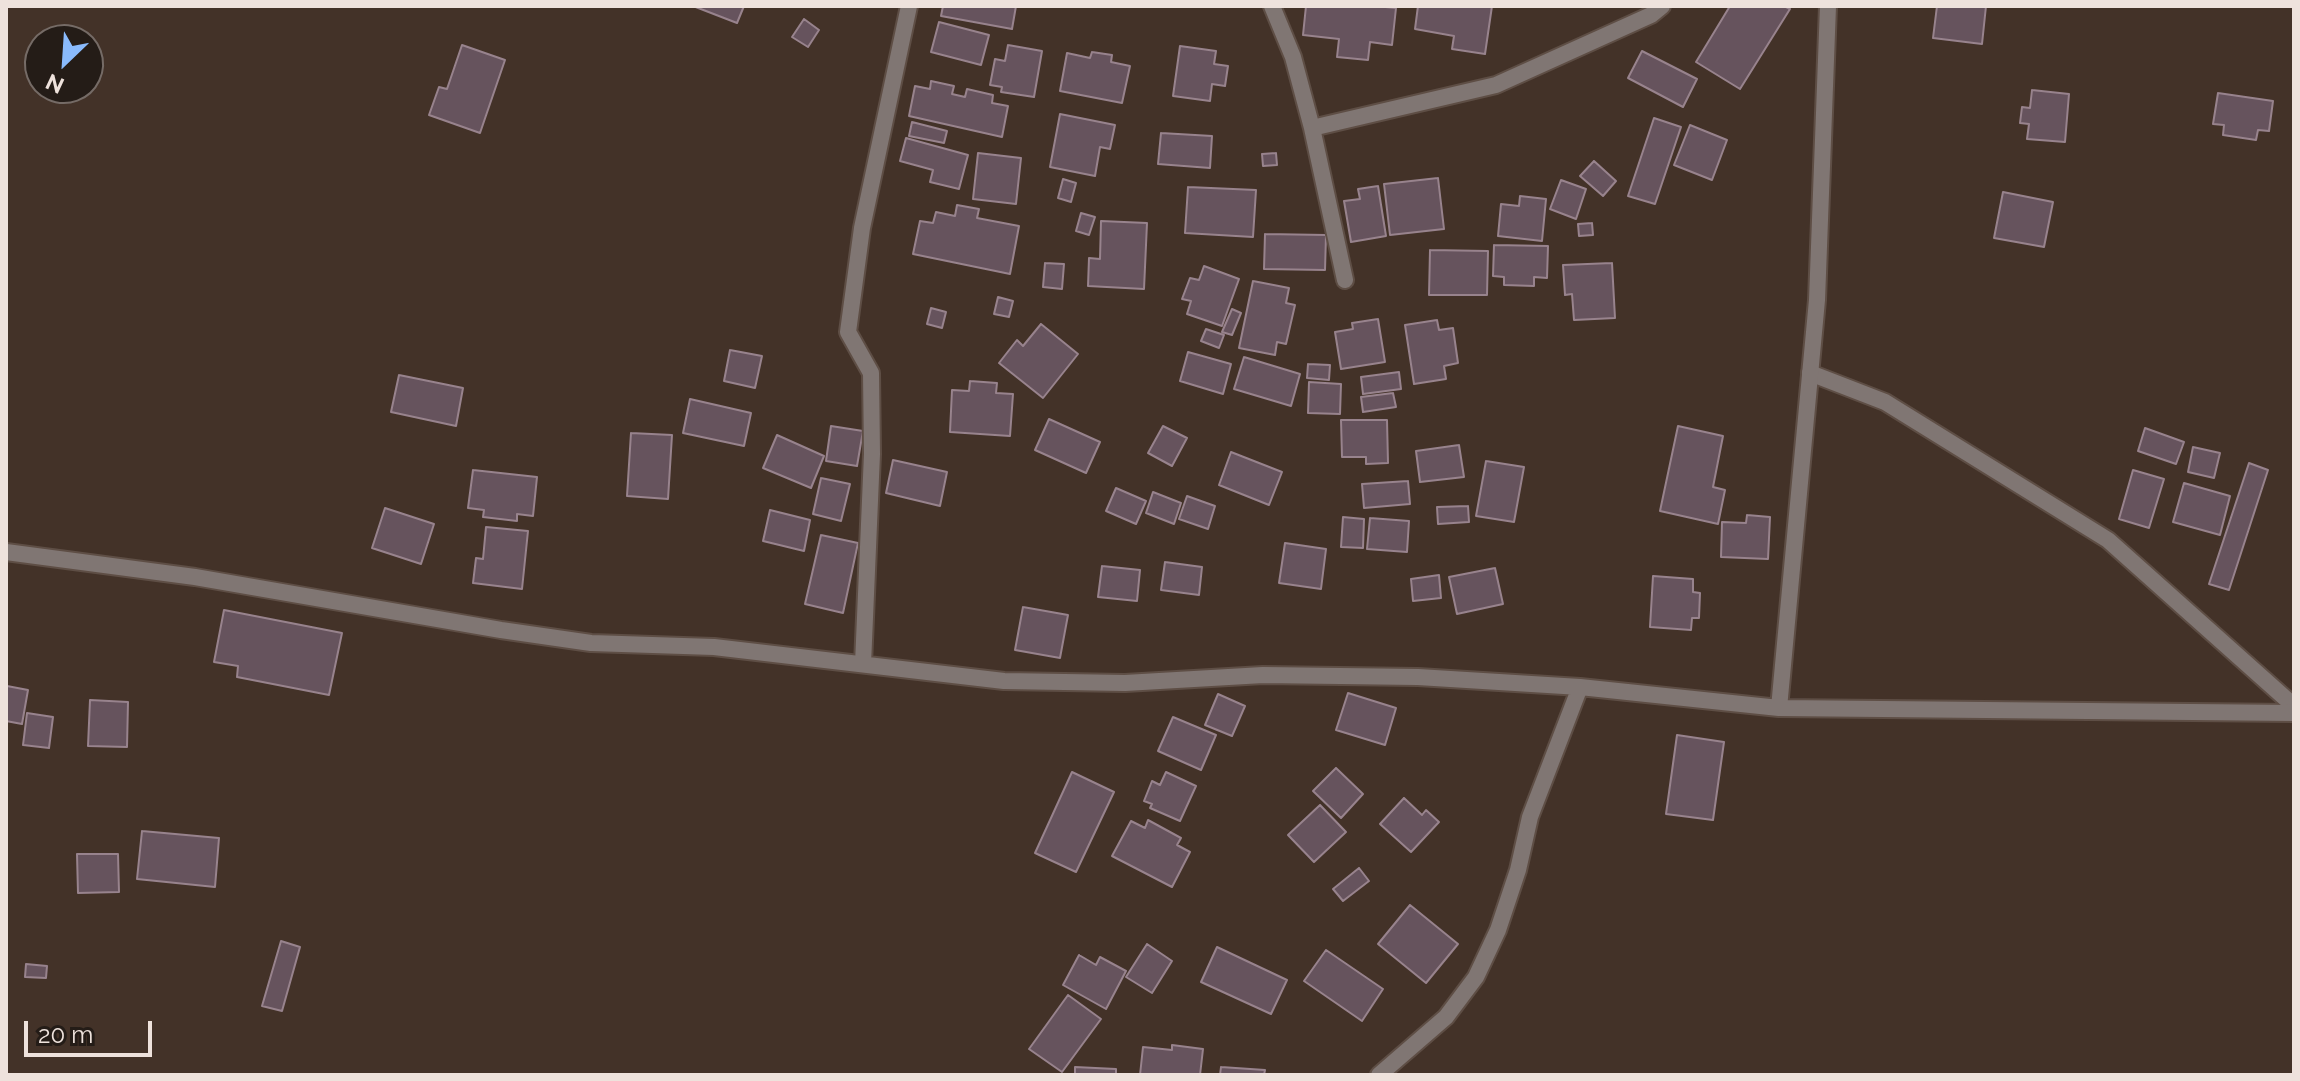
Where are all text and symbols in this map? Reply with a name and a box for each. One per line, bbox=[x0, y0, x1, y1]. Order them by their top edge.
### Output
north arrow bbox=[24, 24, 104, 104]
text: N bbox=[42, 69, 68, 99]
scale bar bbox=[28, 1005, 156, 1055]
text: 20 m bbox=[38, 1020, 93, 1049]

